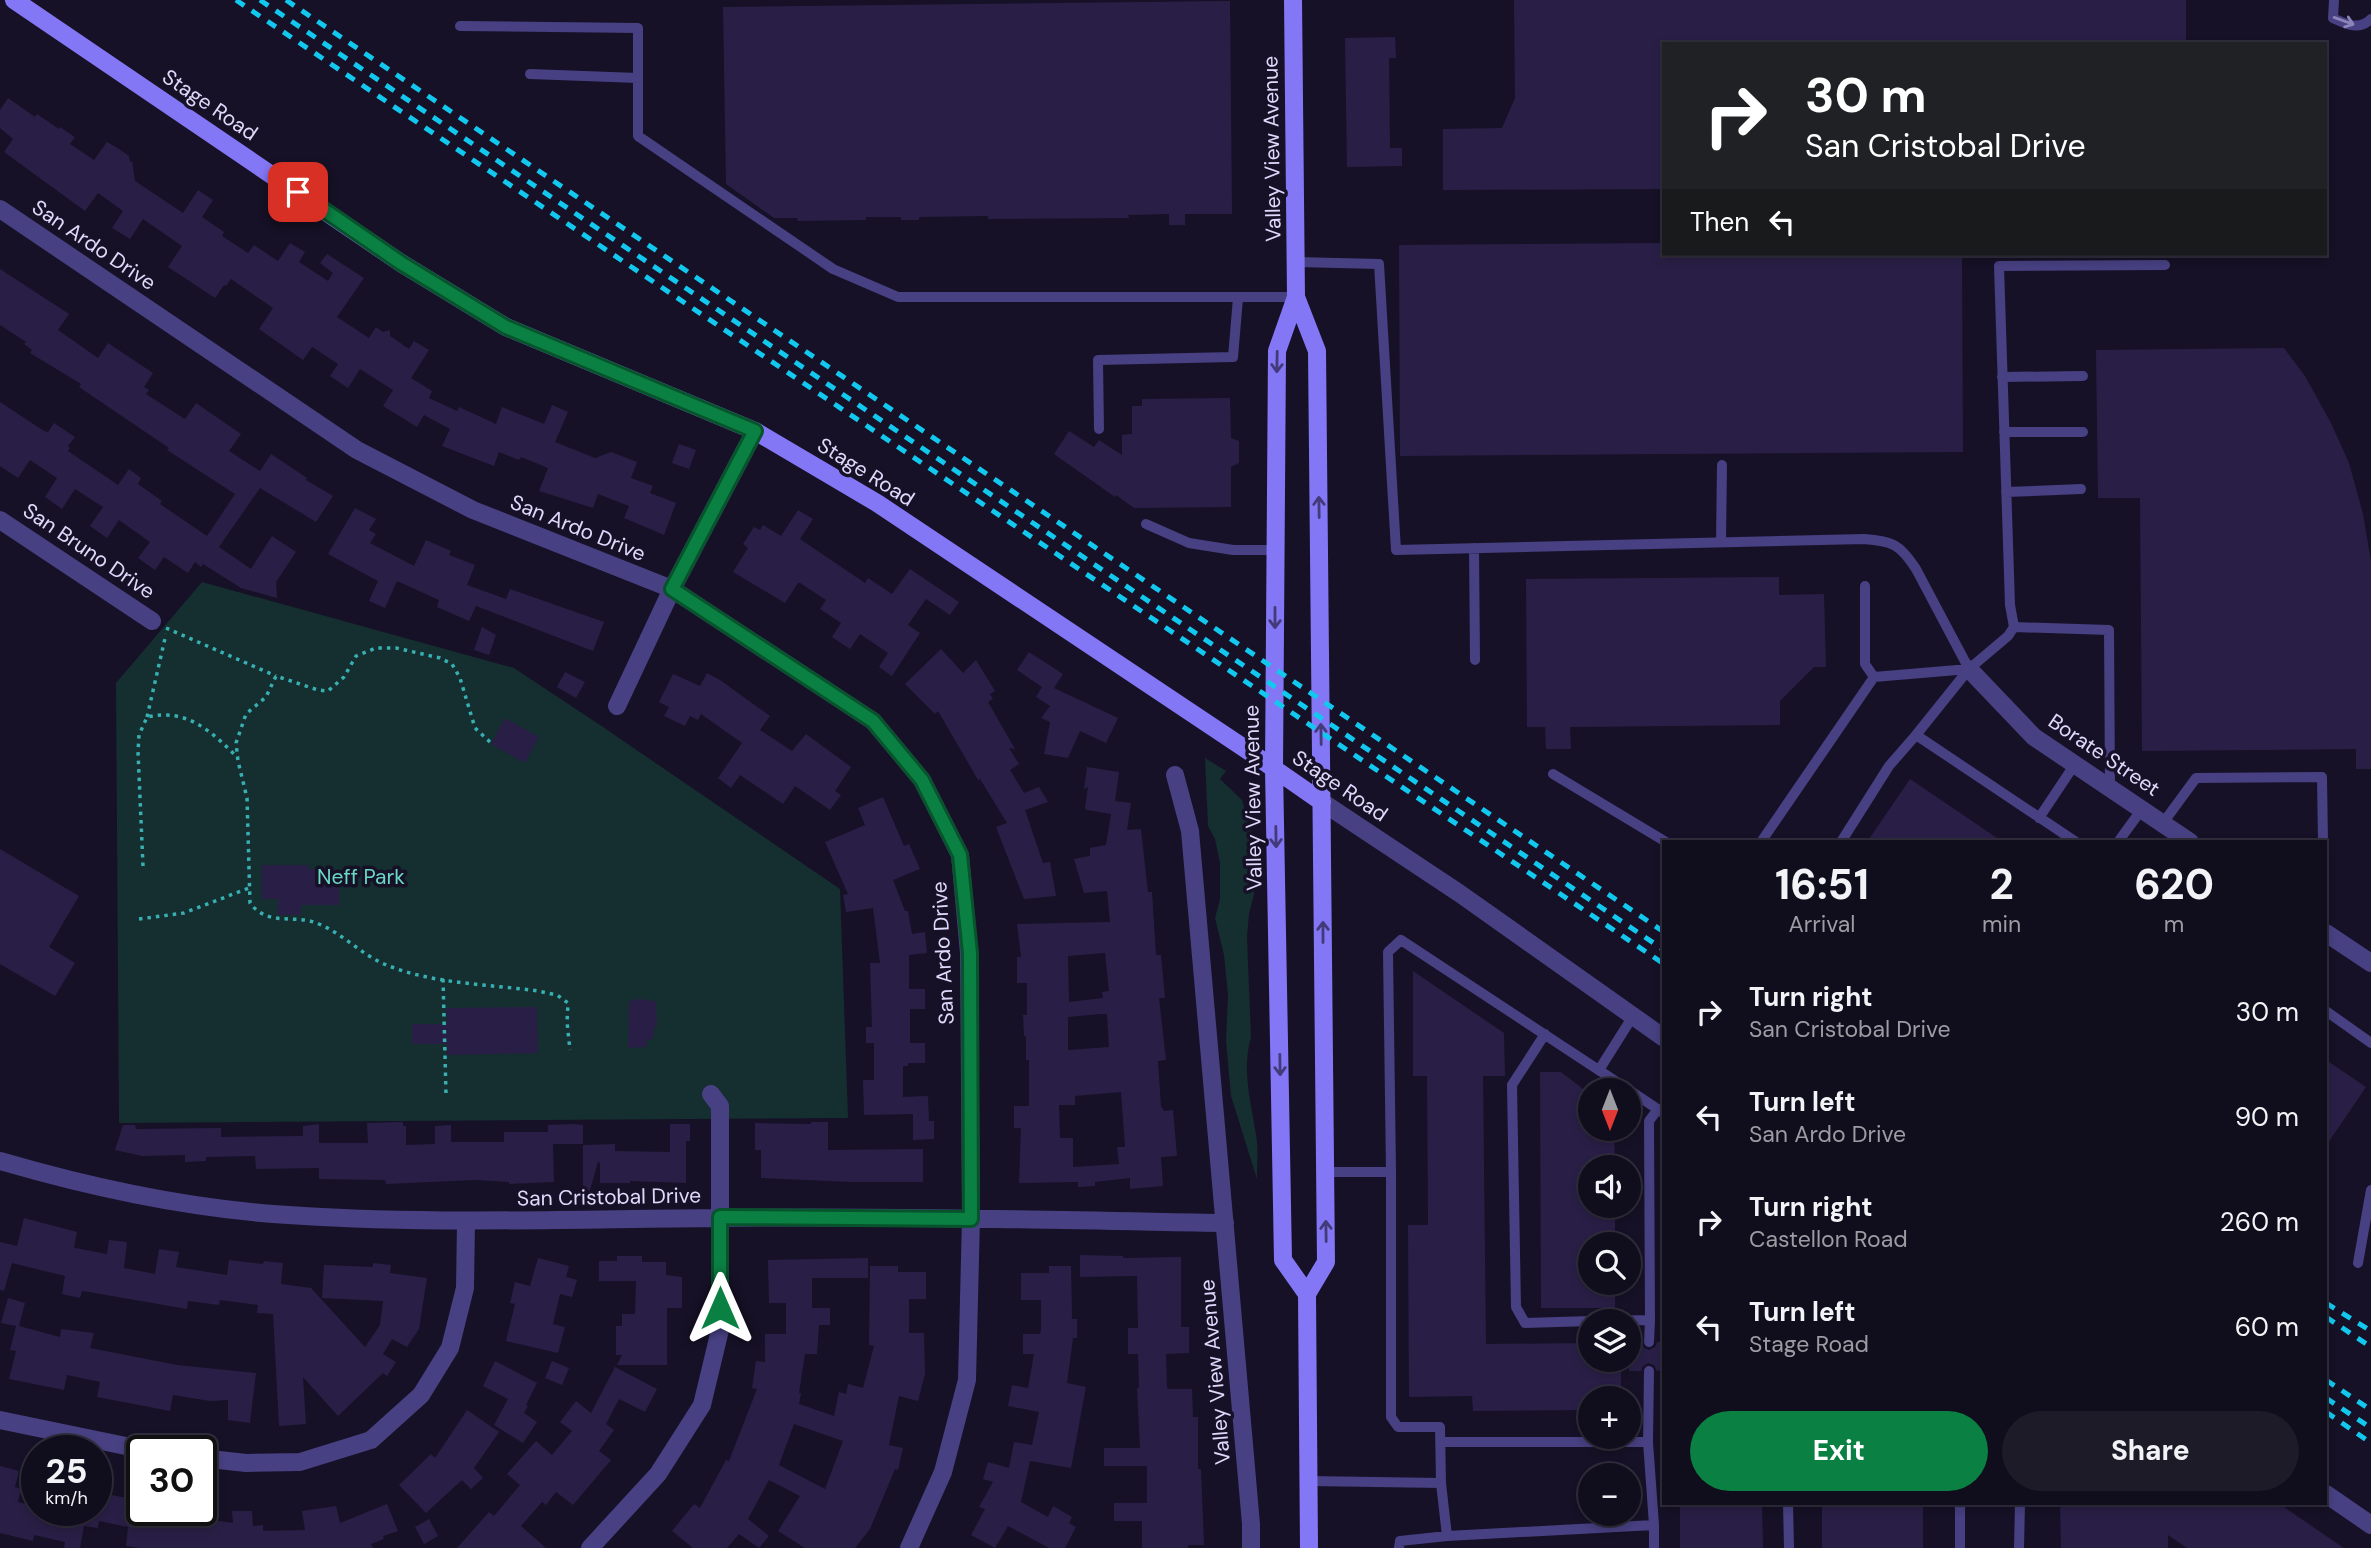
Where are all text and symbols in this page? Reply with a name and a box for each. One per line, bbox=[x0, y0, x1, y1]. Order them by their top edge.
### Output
one-way arrow bbox=[2333, 16, 2355, 29]
street label: Valley View Avenue bbox=[1256, 56, 1288, 242]
street label: Stage Road bbox=[157, 63, 263, 147]
text: 30 m bbox=[1805, 63, 1927, 127]
icon: right bbox=[1690, 70, 1781, 161]
text: San Cristobal Drive bbox=[1805, 125, 2086, 167]
pin bbox=[268, 162, 328, 222]
icon: arrive bbox=[279, 173, 317, 211]
street label: San Ardo Drive bbox=[27, 193, 161, 297]
icon: left bbox=[1763, 203, 1801, 241]
text: Then bbox=[1690, 205, 1749, 239]
one-way arrow bbox=[1270, 350, 1283, 373]
street label: Stage Road bbox=[812, 431, 920, 513]
street label: San Ardo Drive bbox=[506, 488, 650, 568]
one-way arrow bbox=[1312, 495, 1326, 518]
street label: San Bruno Drive bbox=[18, 496, 161, 606]
one-way arrow bbox=[1268, 606, 1282, 629]
street label: Valley View Avenue bbox=[1237, 705, 1269, 891]
street label: Borate Street bbox=[2043, 707, 2165, 803]
one-way arrow bbox=[1314, 723, 1328, 746]
street label: Stage Road bbox=[1287, 744, 1393, 828]
one-way arrow bbox=[1269, 825, 1282, 848]
text: 16:51 bbox=[1775, 857, 1869, 912]
text: 2 bbox=[1989, 857, 2014, 912]
text: 620 bbox=[2134, 857, 2214, 912]
park label: Neff Park bbox=[317, 863, 405, 891]
street label: San Ardo Drive bbox=[925, 881, 961, 1025]
text: Arrival bbox=[1788, 909, 1855, 939]
text: min bbox=[1982, 909, 2021, 939]
text: m bbox=[2164, 909, 2184, 939]
one-way arrow bbox=[1316, 920, 1330, 943]
text: Turn right bbox=[1749, 980, 1873, 1014]
icon: right bbox=[1690, 993, 1728, 1031]
text: 30 m bbox=[2236, 995, 2299, 1029]
text: San Cristobal Drive bbox=[1749, 1014, 1951, 1044]
one-way arrow bbox=[1273, 1053, 1286, 1076]
north arrow bbox=[1578, 1078, 1642, 1141]
map controls bbox=[1578, 1078, 1641, 1526]
text: Turn left bbox=[1749, 1085, 1856, 1119]
icon: left bbox=[1690, 1098, 1728, 1136]
text: 90 m bbox=[2235, 1100, 2299, 1134]
text: San Ardo Drive bbox=[1749, 1119, 1906, 1149]
button: sound bbox=[1578, 1155, 1641, 1218]
street label: San Cristobal Drive bbox=[517, 1181, 701, 1213]
text: Turn right bbox=[1749, 1190, 1873, 1224]
icon: right bbox=[1690, 1203, 1728, 1241]
text: 260 m bbox=[2220, 1205, 2299, 1239]
one-way arrow bbox=[1319, 1220, 1333, 1243]
text: Castellon Road bbox=[1749, 1224, 1908, 1254]
button: search bbox=[1578, 1232, 1641, 1295]
position arrow bbox=[683, 1271, 757, 1345]
street label: Valley View Avenue bbox=[1193, 1278, 1237, 1466]
text: Turn left bbox=[1749, 1295, 1856, 1329]
icon: left bbox=[1690, 1308, 1728, 1346]
button: layers bbox=[1578, 1309, 1641, 1372]
text: 60 m bbox=[2235, 1310, 2299, 1344]
text: Stage Road bbox=[1749, 1329, 1869, 1359]
button: + bbox=[1578, 1386, 1641, 1449]
button: Exit bbox=[1690, 1411, 1988, 1491]
button: Share bbox=[2002, 1411, 2299, 1491]
speed limit sign: 30 bbox=[126, 1435, 217, 1526]
text: 25 bbox=[46, 1448, 87, 1494]
button: − bbox=[1578, 1463, 1641, 1526]
text: km/h bbox=[45, 1486, 88, 1510]

